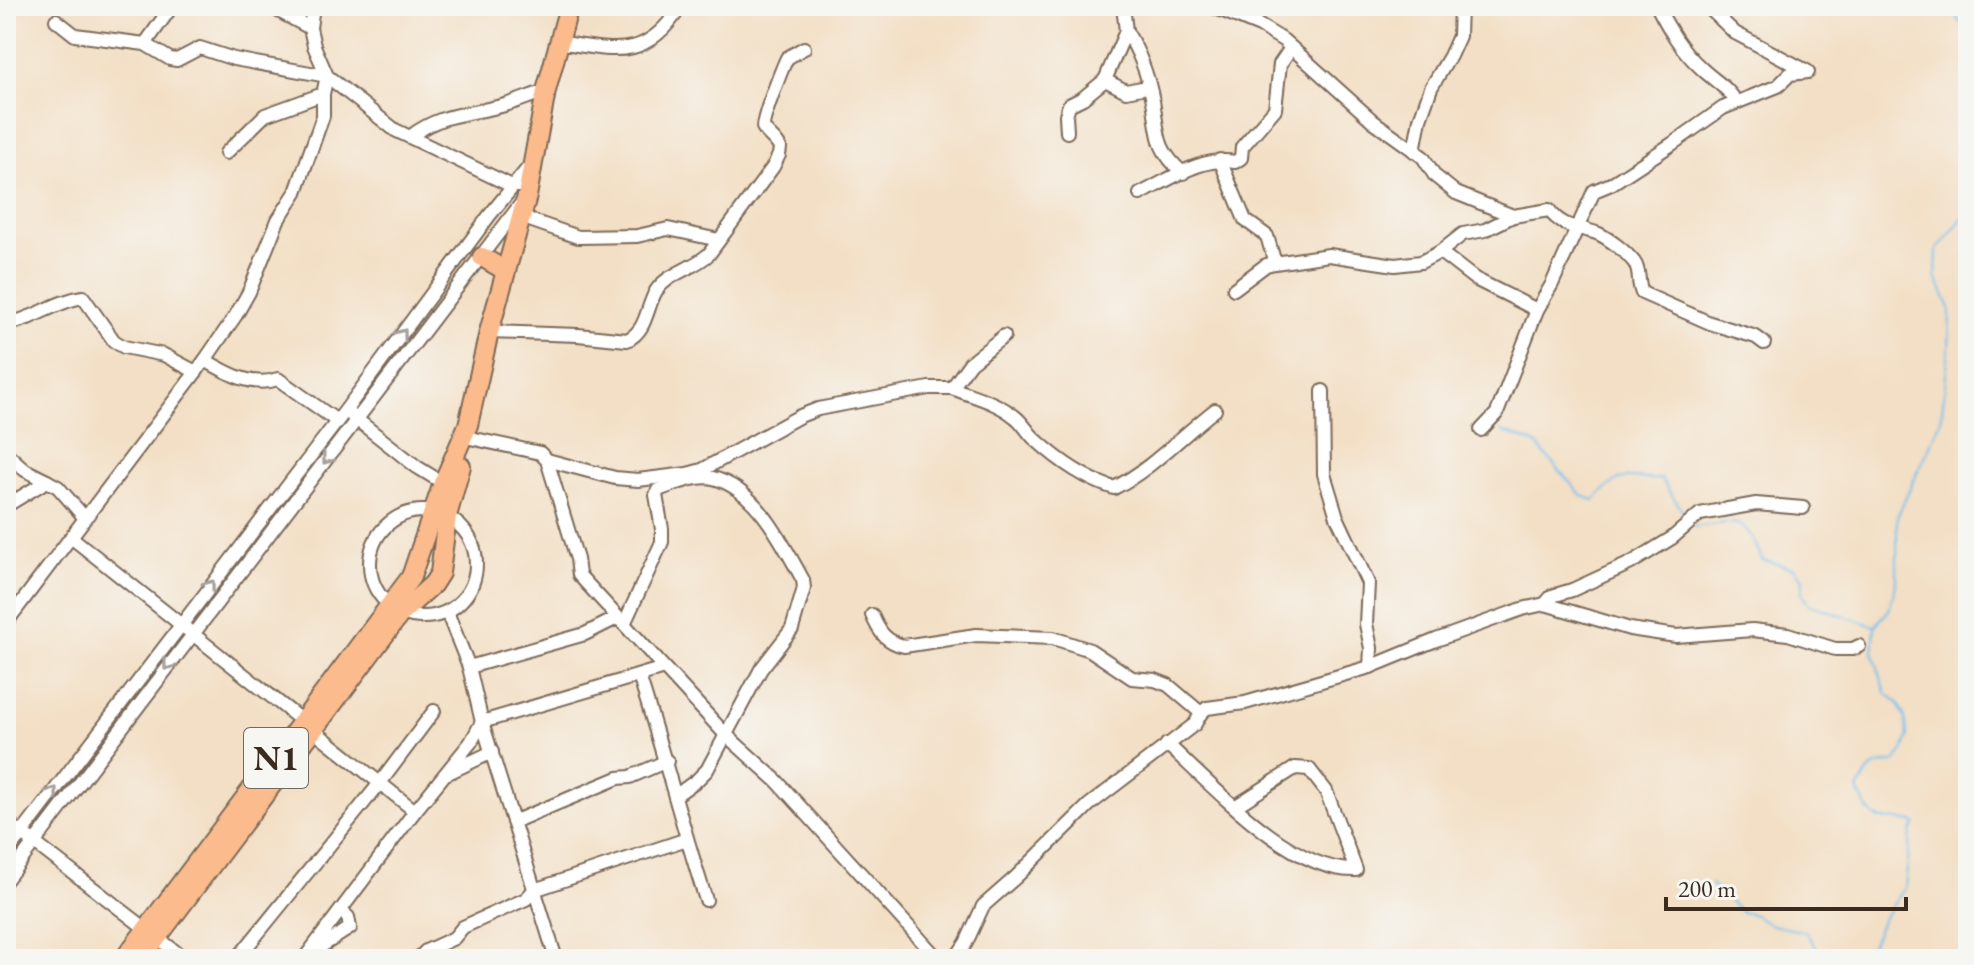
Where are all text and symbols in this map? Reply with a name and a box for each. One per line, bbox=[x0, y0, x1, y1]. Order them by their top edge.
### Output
one-way arrow bbox=[393, 328, 407, 343]
one-way arrow bbox=[322, 450, 336, 465]
one-way arrow bbox=[201, 579, 215, 594]
one-way arrow bbox=[164, 656, 178, 671]
road number: N1 bbox=[244, 728, 308, 788]
one-way arrow bbox=[43, 786, 57, 801]
scale bar bbox=[1666, 861, 1906, 911]
text: 200 m bbox=[1678, 873, 1736, 904]

